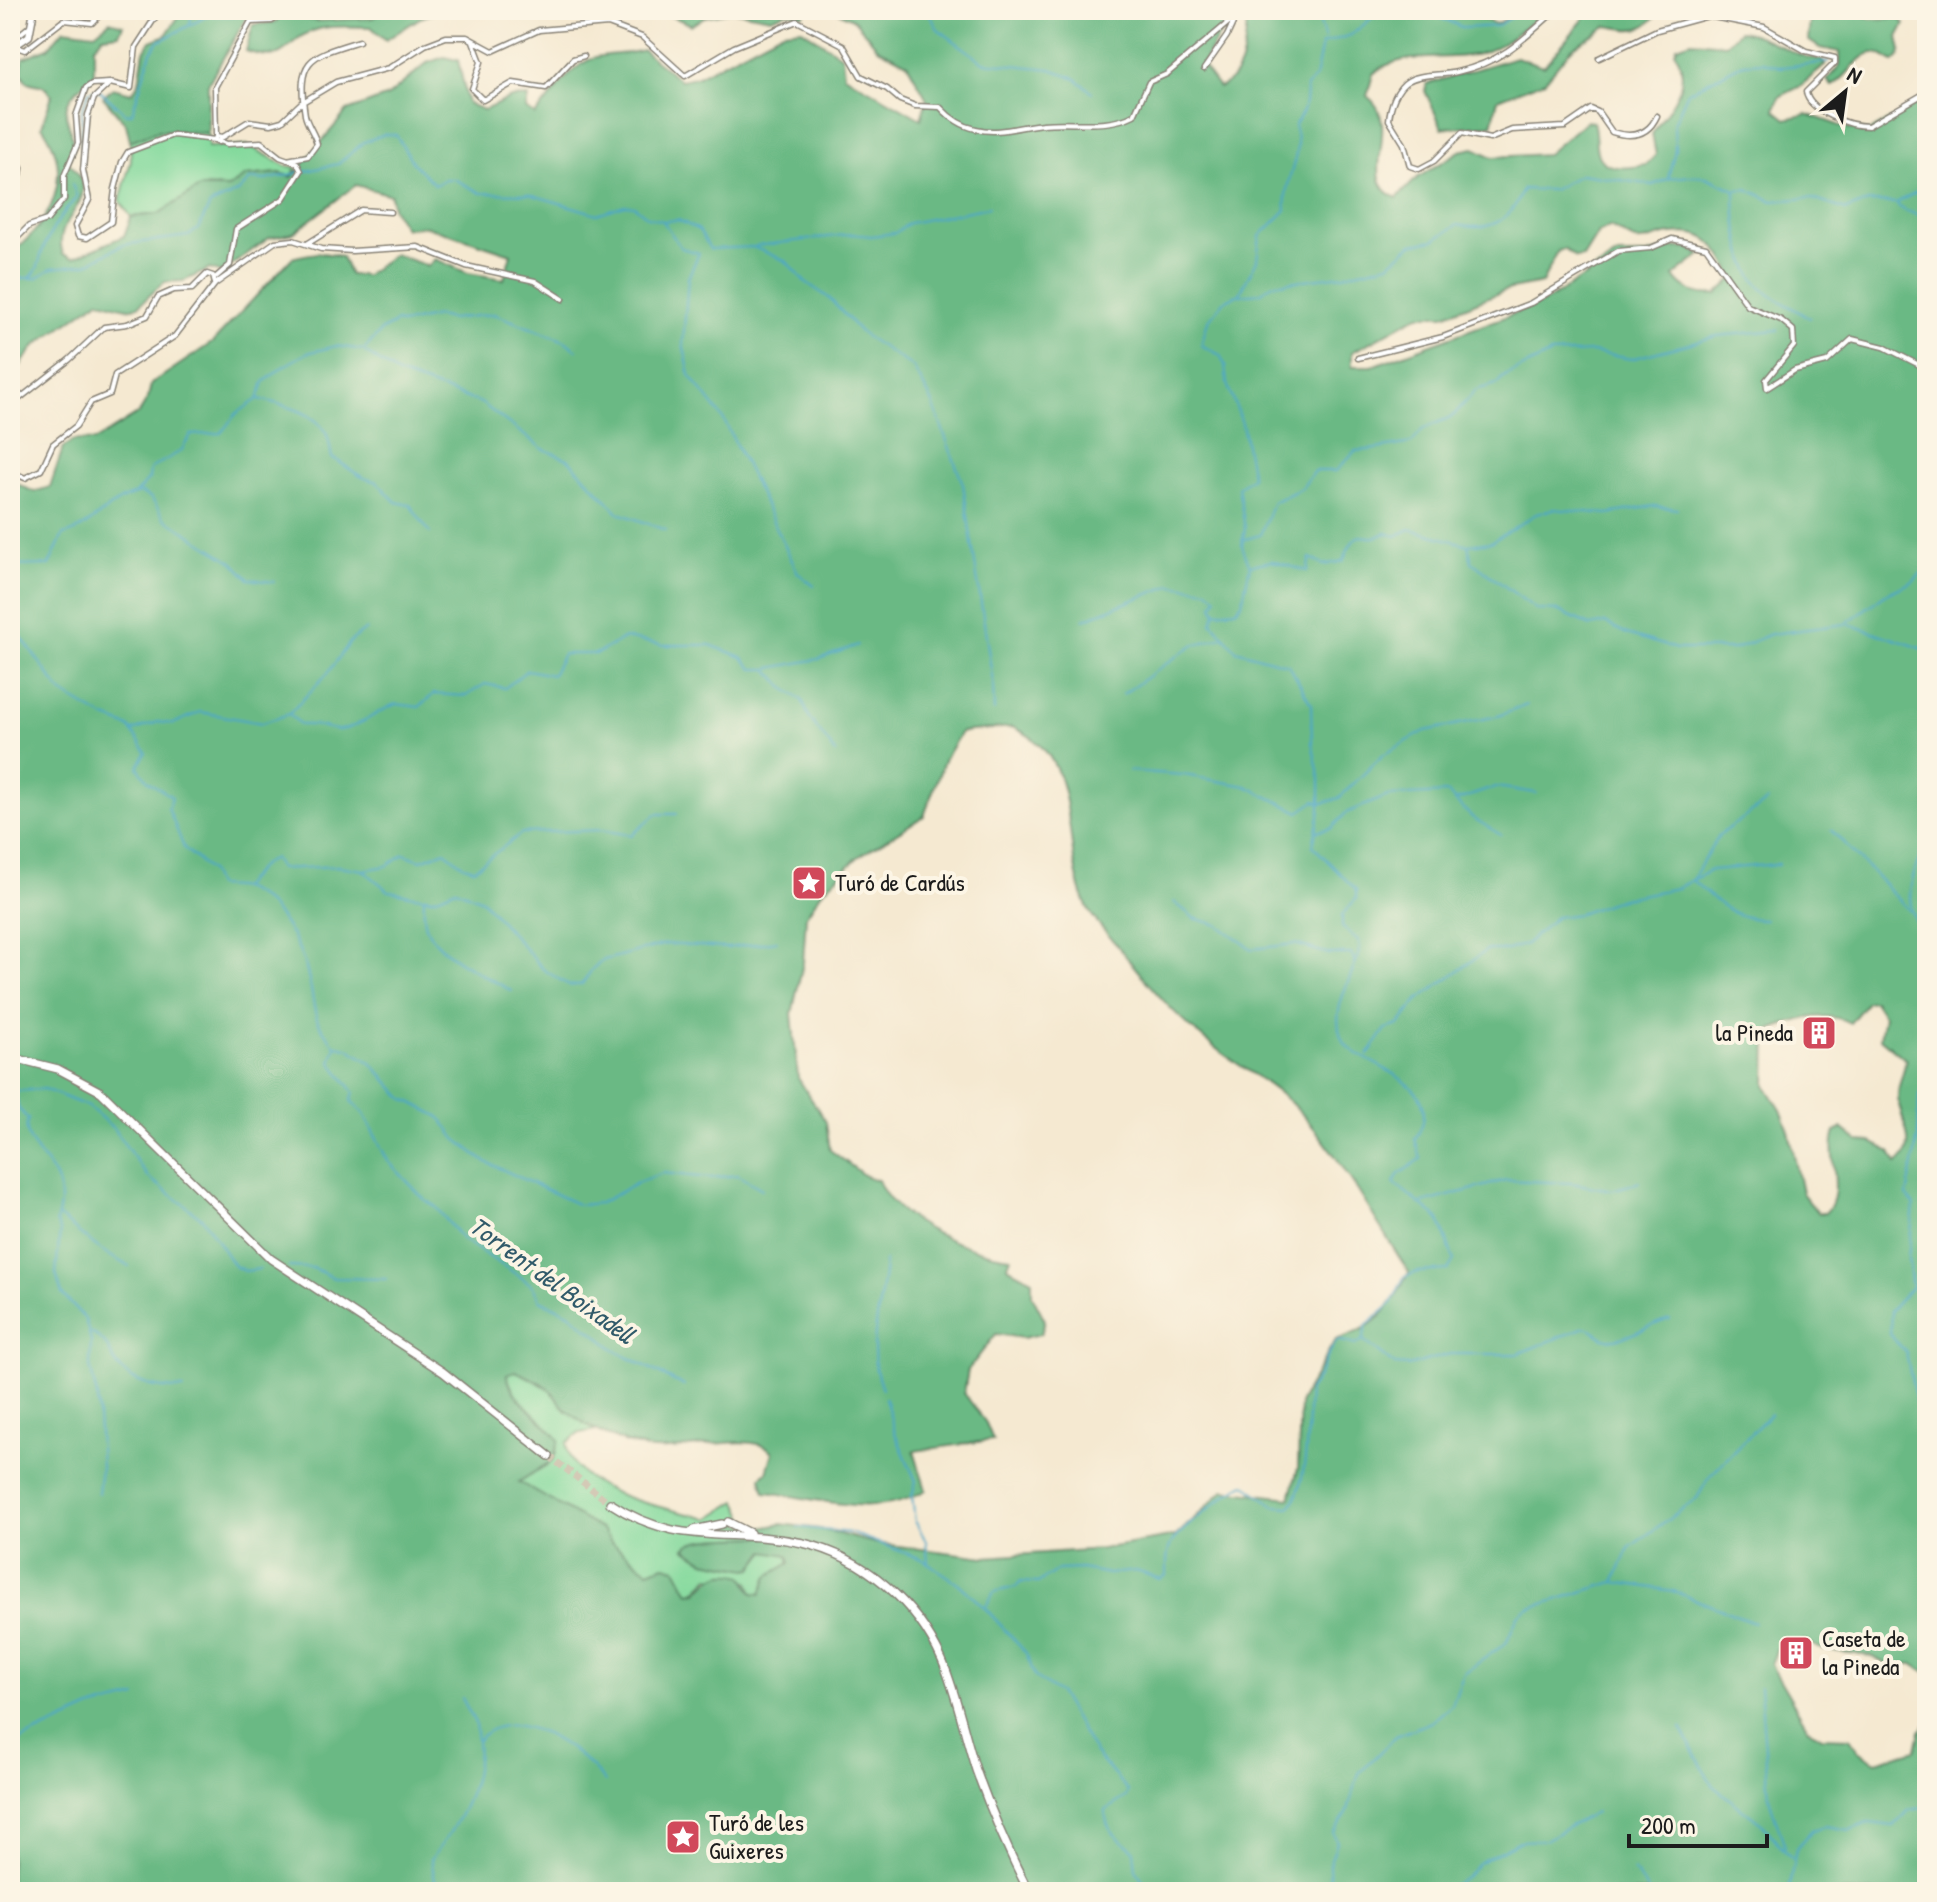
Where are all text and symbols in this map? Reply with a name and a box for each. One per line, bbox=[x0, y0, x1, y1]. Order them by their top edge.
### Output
north arrow bbox=[1805, 52, 1885, 132]
text: N bbox=[1842, 59, 1867, 91]
place icon: Turó de Cardús bbox=[790, 864, 828, 902]
place label: Turó de Cardús bbox=[835, 866, 965, 898]
building icon: la Pineda bbox=[1800, 1014, 1838, 1052]
place label: la Pineda bbox=[1716, 1016, 1793, 1048]
water label: Torrent del Boixadell bbox=[463, 1208, 643, 1352]
place label: Caseta de la Pineda bbox=[1822, 1622, 1906, 1682]
building icon: Caseta de la Pineda bbox=[1777, 1634, 1815, 1672]
scale bar bbox=[1629, 1798, 1767, 1848]
place label: Turó de les Guixeres bbox=[709, 1806, 804, 1866]
text: 200 m bbox=[1641, 1809, 1696, 1841]
place icon: Turó de les Guixeres bbox=[664, 1818, 702, 1856]

